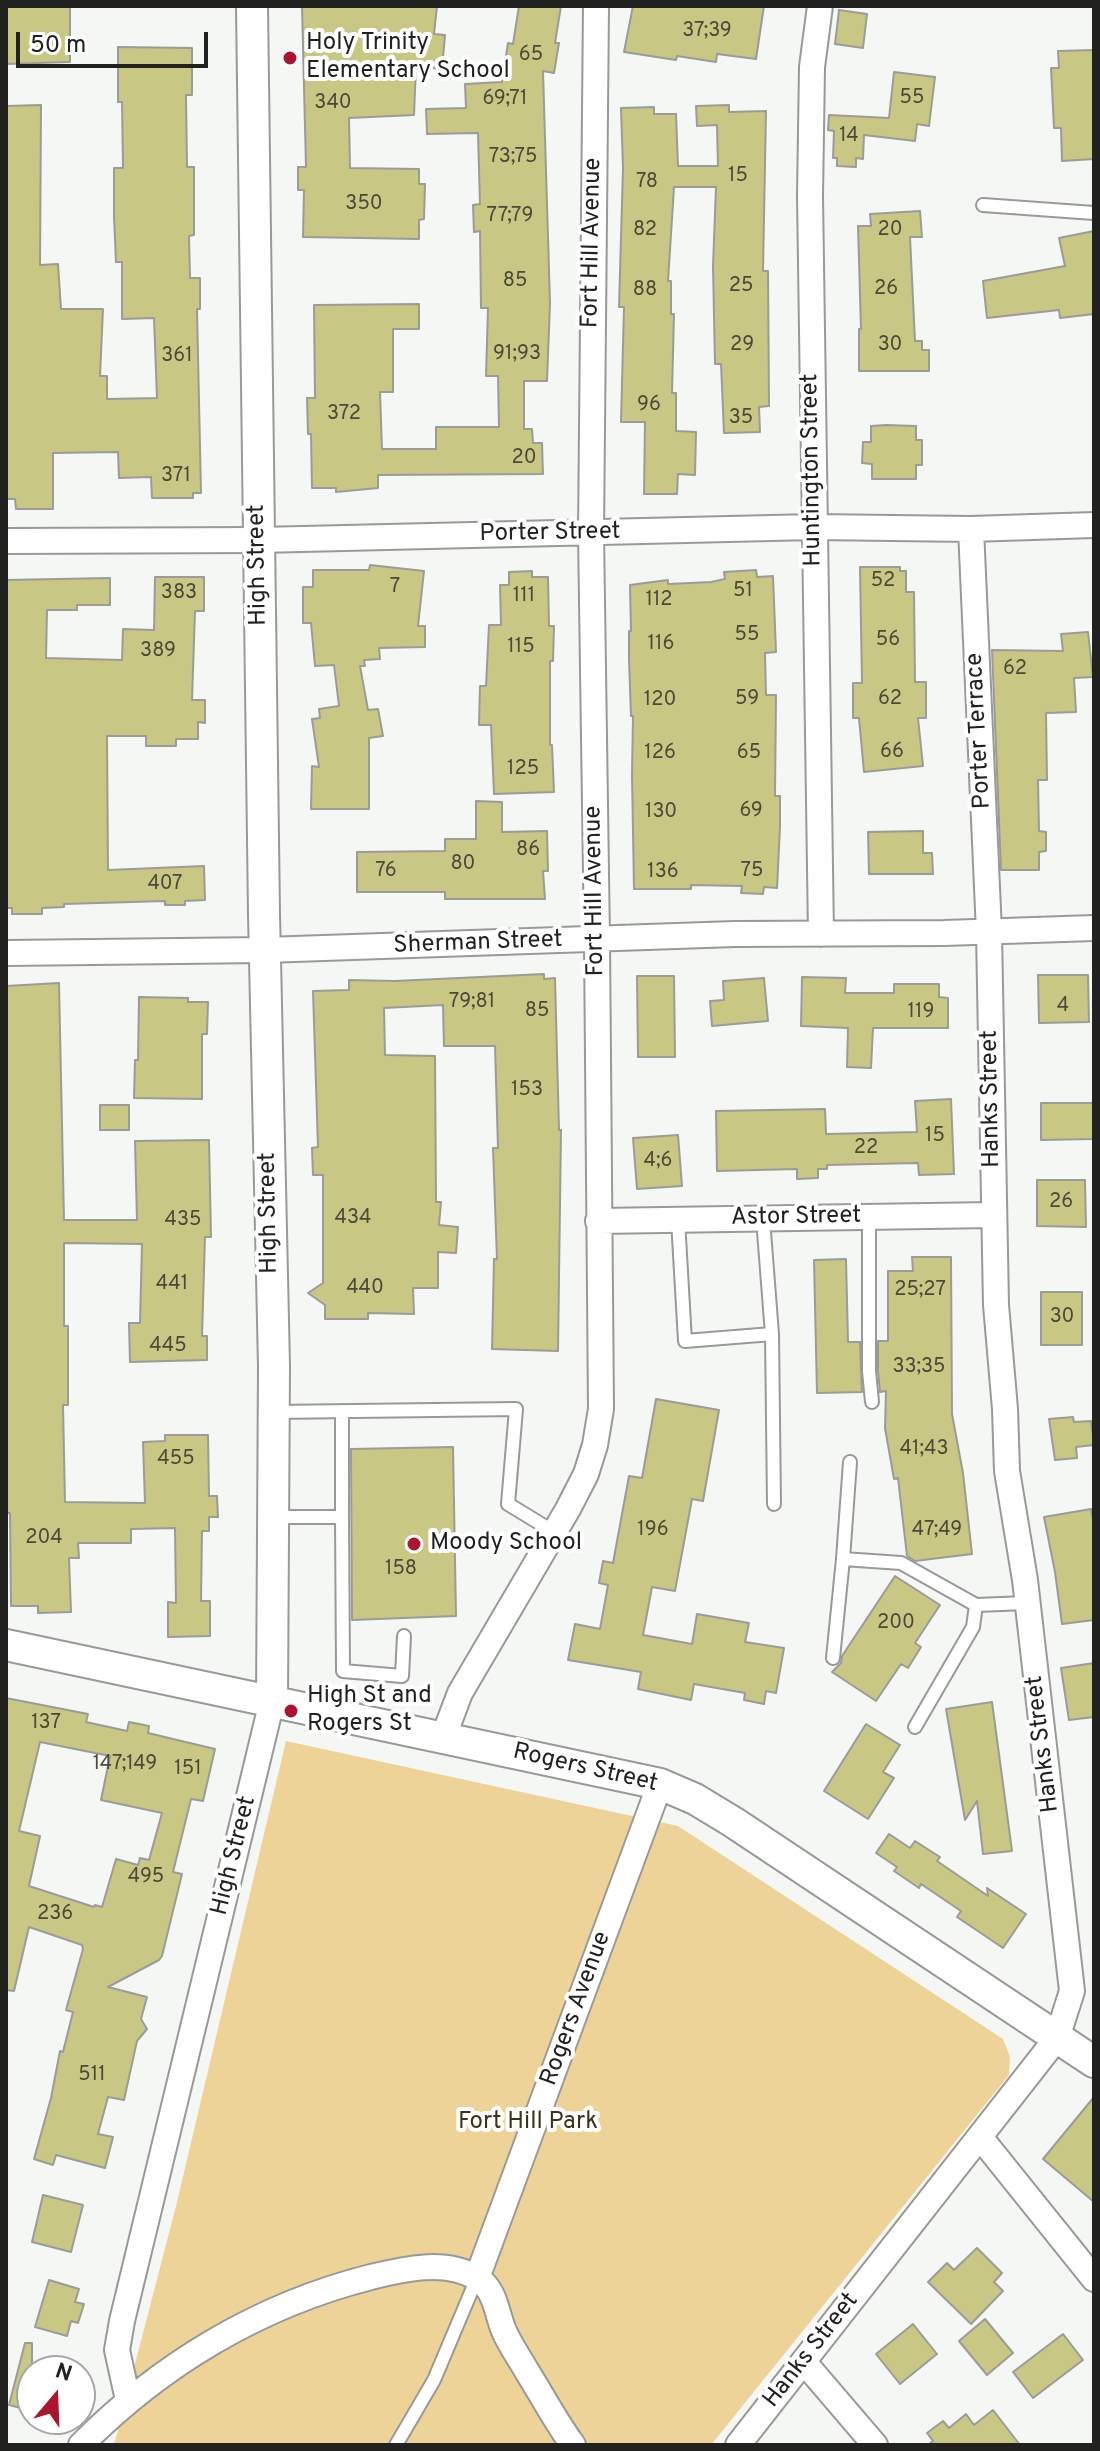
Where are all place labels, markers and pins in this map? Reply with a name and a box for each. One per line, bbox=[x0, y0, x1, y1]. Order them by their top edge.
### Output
place label: Holy Trinity Elementary School bbox=[306, 30, 510, 86]
marker: Holy Trinity Elementary School bbox=[281, 49, 299, 67]
place label: Moody School bbox=[430, 1530, 582, 1558]
marker: Moody School bbox=[405, 1535, 423, 1553]
place label: High St and Rogers St bbox=[307, 1683, 432, 1739]
marker: High St and Rogers St bbox=[282, 1702, 300, 1720]

